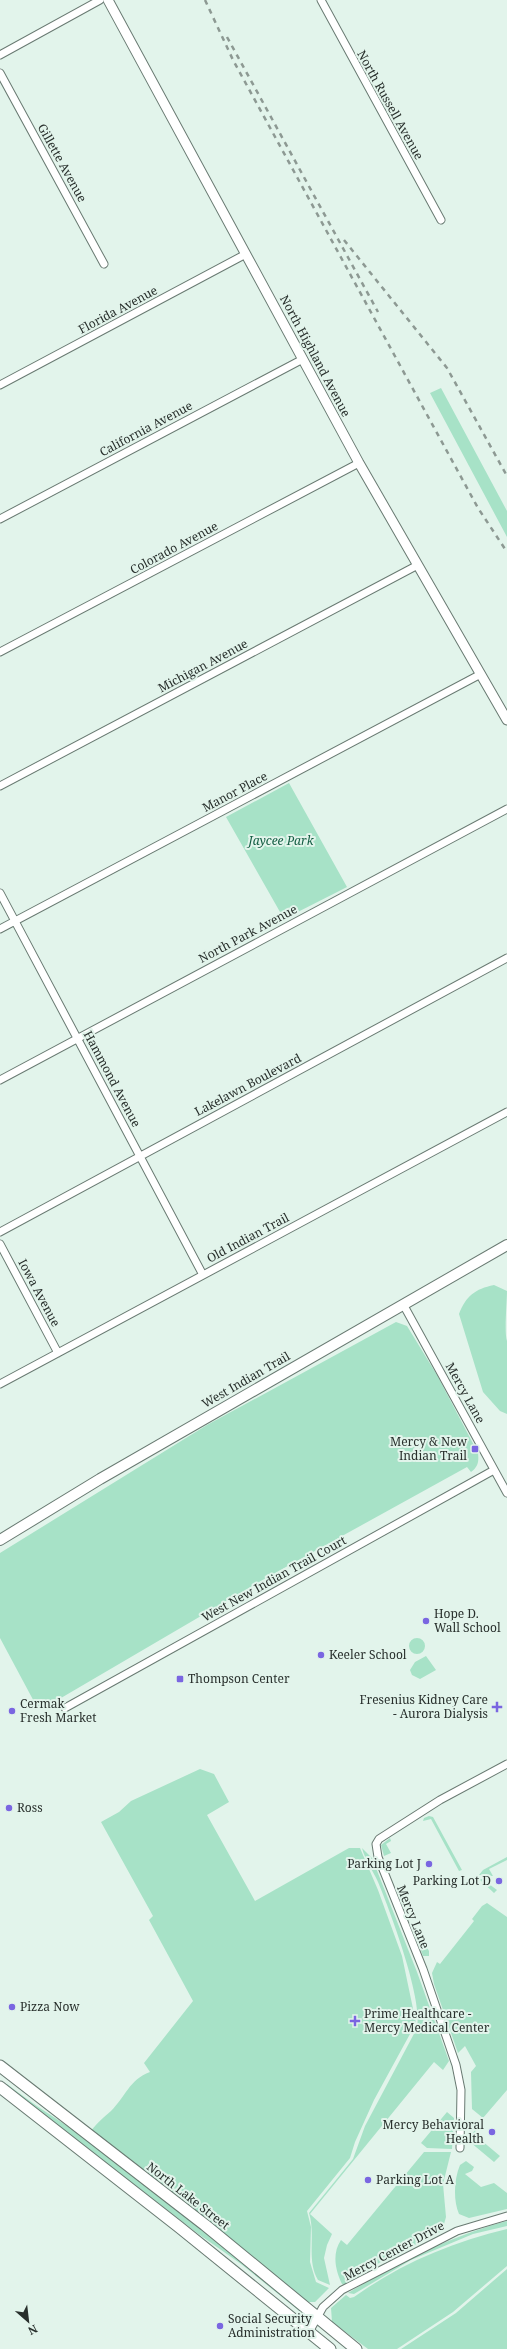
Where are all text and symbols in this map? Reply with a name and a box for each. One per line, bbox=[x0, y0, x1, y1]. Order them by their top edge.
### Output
street label: North Russell Avenue bbox=[353, 47, 428, 163]
street label: Gillette Avenue bbox=[34, 121, 91, 205]
street label: Florida Avenue bbox=[75, 282, 160, 338]
street label: North Highland Avenue bbox=[276, 292, 355, 420]
street label: California Avenue bbox=[96, 397, 195, 460]
street label: Colorado Avenue bbox=[127, 517, 221, 578]
street label: Michigan Avenue bbox=[155, 635, 251, 696]
street label: Manor Place bbox=[199, 767, 270, 816]
park label: Jaycee Park bbox=[247, 832, 315, 849]
street label: North Park Avenue bbox=[195, 900, 300, 967]
street label: Hammond Avenue bbox=[80, 1028, 145, 1130]
street label: Lakelawn Boulevard bbox=[192, 1049, 305, 1120]
street label: Old Indian Trail bbox=[204, 1209, 292, 1266]
street label: Iowa Avenue bbox=[14, 1256, 64, 1330]
street label: West Indian Trail bbox=[199, 1347, 293, 1412]
street label: Mercy Lane bbox=[442, 1359, 489, 1426]
place label: Mercy & New Indian Trail bbox=[390, 1433, 468, 1464]
marker: Mercy & New Indian Trail bbox=[470, 1444, 480, 1454]
street label: West New Indian Trail Court bbox=[198, 1532, 349, 1626]
place label: Hope D. Wall School bbox=[434, 1605, 501, 1636]
marker: Hope D. Wall School bbox=[421, 1616, 431, 1626]
place label: Keeler School bbox=[329, 1646, 407, 1663]
marker: Keeler School bbox=[316, 1650, 326, 1660]
place label: Thompson Center bbox=[188, 1670, 290, 1687]
marker: Thompson Center bbox=[175, 1674, 185, 1684]
place label: Fresenius Kidney Care - Aurora Dialysis bbox=[359, 1691, 488, 1722]
place label: Cermak Fresh Market bbox=[20, 1695, 96, 1726]
marker: Fresenius Kidney Care - Aurora Dialysis bbox=[491, 1701, 503, 1713]
marker: Cermak Fresh Market bbox=[7, 1706, 17, 1716]
place label: Ross bbox=[17, 1799, 43, 1816]
marker: Ross bbox=[4, 1803, 14, 1813]
place label: Parking Lot J bbox=[347, 1855, 421, 1872]
marker: Parking Lot J bbox=[424, 1859, 434, 1869]
place label: Parking Lot D bbox=[413, 1872, 491, 1889]
marker: Parking Lot D bbox=[494, 1876, 504, 1886]
street label: Mercy Lane bbox=[393, 1882, 434, 1951]
place label: Pizza Now bbox=[20, 1998, 80, 2015]
marker: Pizza Now bbox=[7, 2002, 17, 2012]
place label: Prime Healthcare - Mercy Medical Center bbox=[364, 2005, 490, 2036]
marker: Prime Healthcare - Mercy Medical Center bbox=[349, 2015, 361, 2027]
place label: Mercy Behavioral Health bbox=[383, 2116, 484, 2147]
marker: Mercy Behavioral Health bbox=[487, 2127, 497, 2137]
street label: North Lake Street bbox=[143, 2158, 233, 2233]
place label: Parking Lot A bbox=[376, 2171, 455, 2188]
marker: Parking Lot A bbox=[363, 2175, 373, 2185]
street label: Mercy Center Drive bbox=[340, 2217, 447, 2284]
north arrow bbox=[8, 2301, 48, 2341]
place label: Social Security Administration bbox=[228, 2310, 315, 2341]
marker: Social Security Administration bbox=[215, 2321, 225, 2331]
text: N bbox=[25, 2322, 40, 2339]

